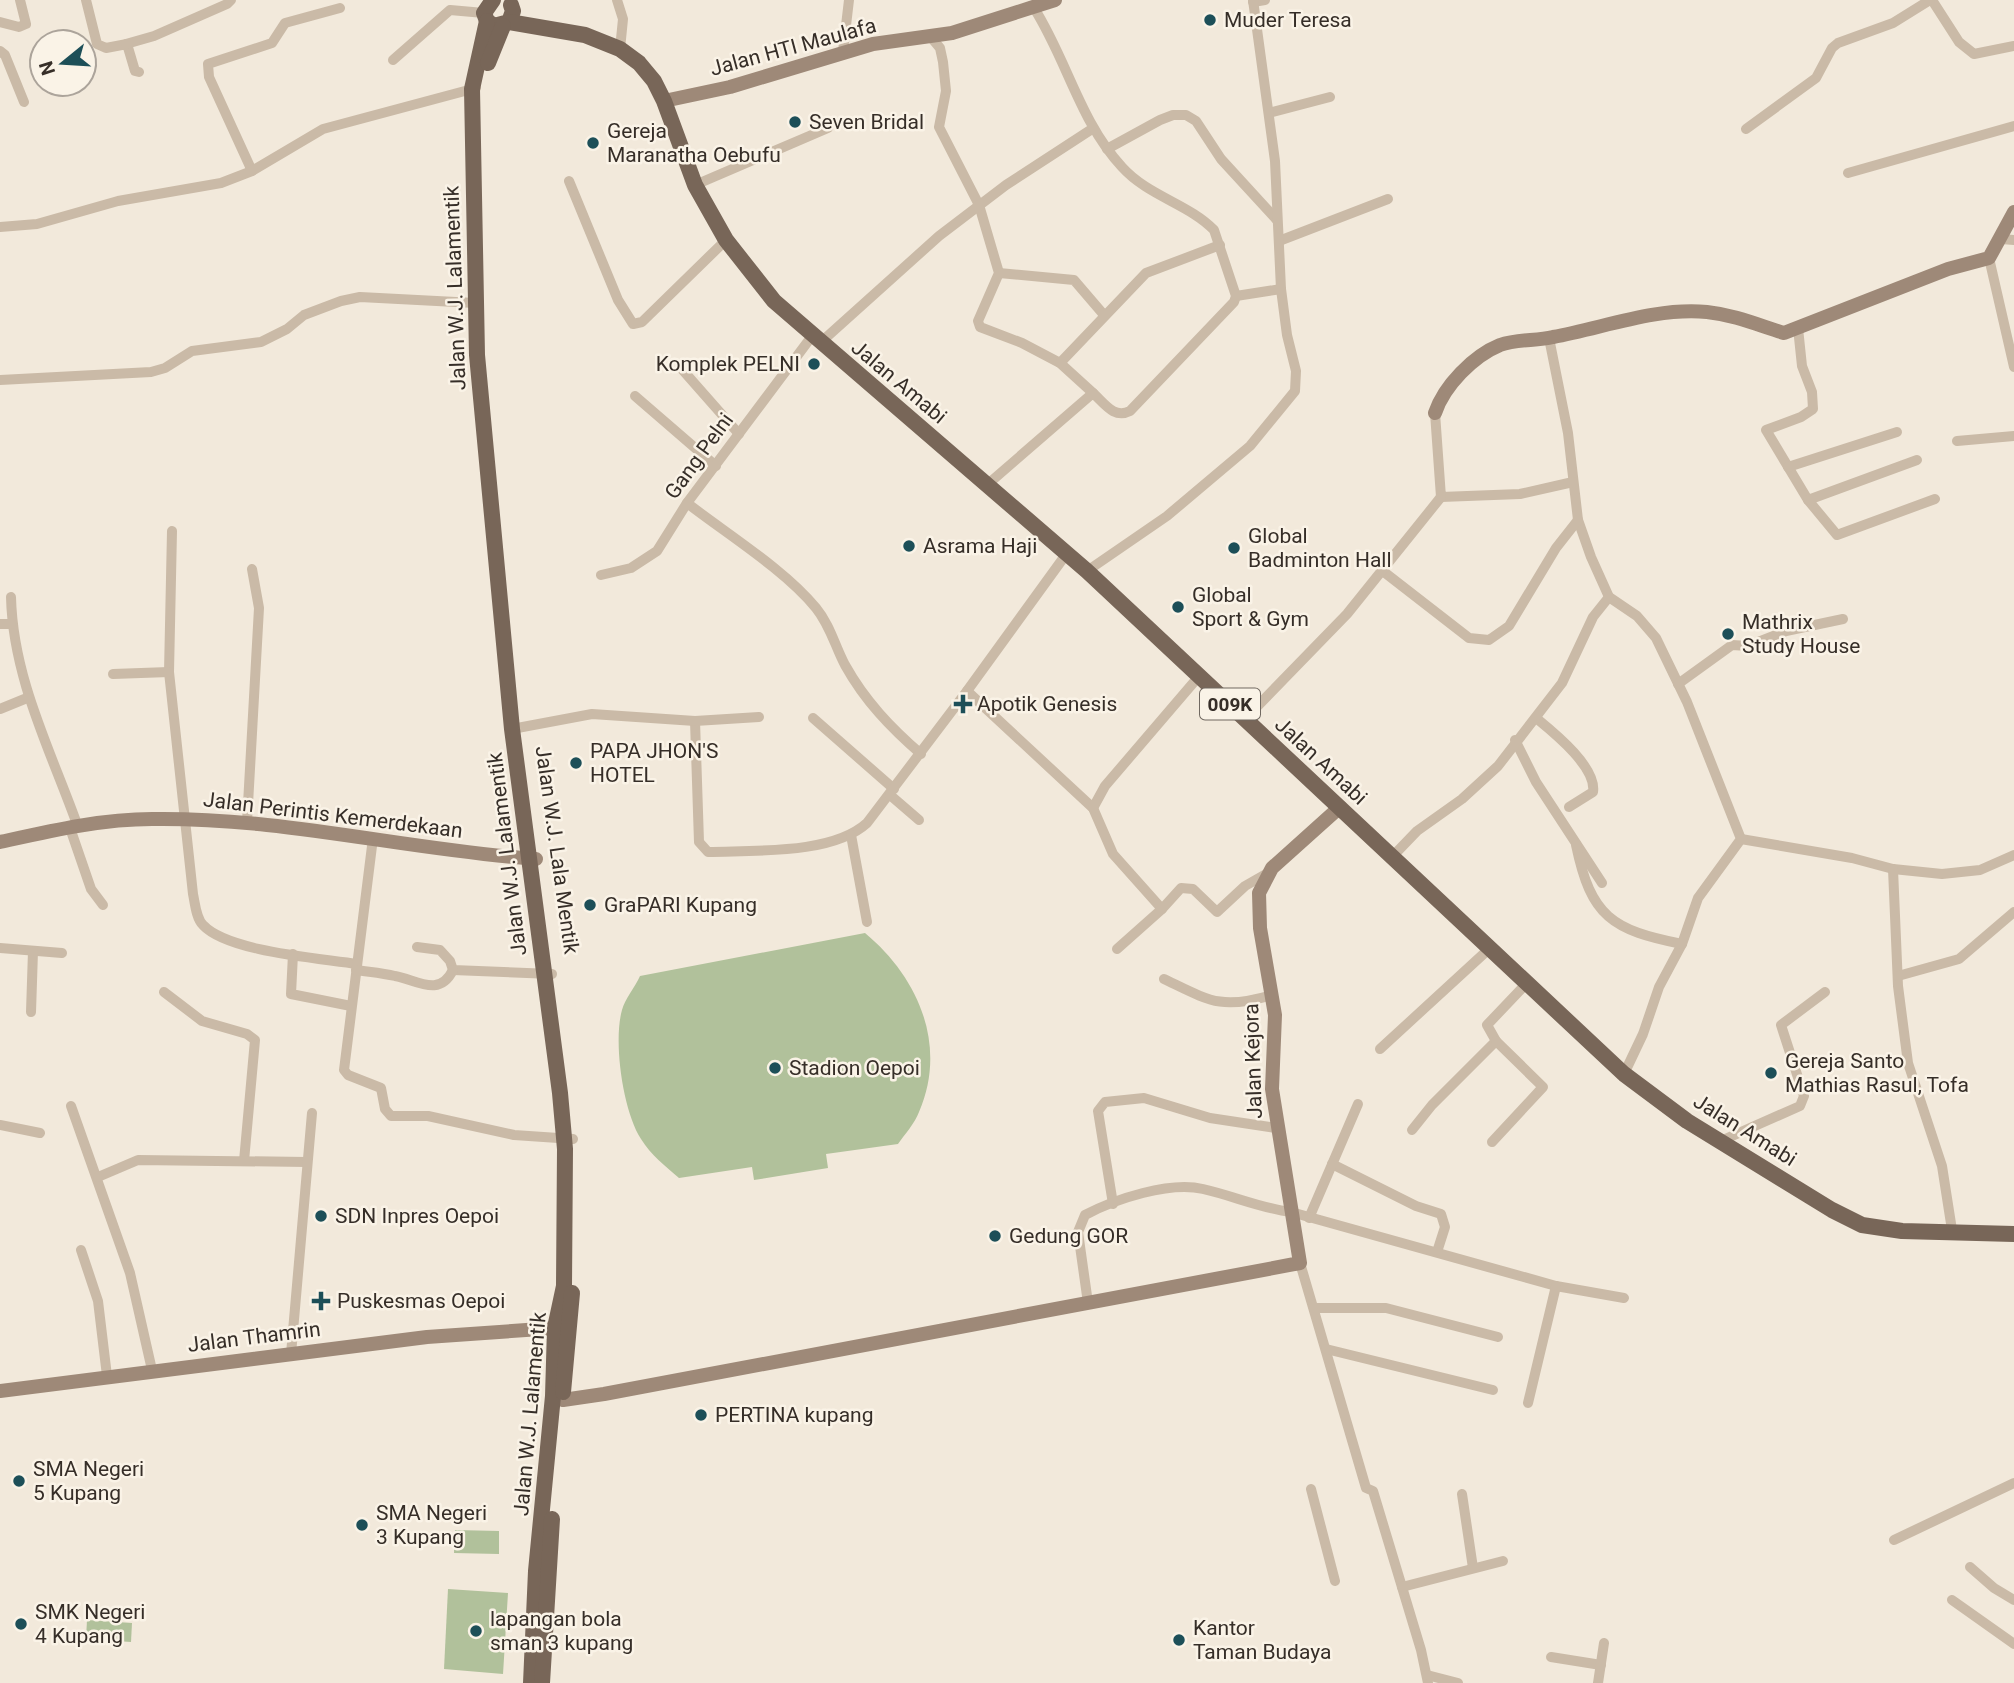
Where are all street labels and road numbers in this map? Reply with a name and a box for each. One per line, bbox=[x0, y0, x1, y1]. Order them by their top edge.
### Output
street label: Jalan HTI Maulafa bbox=[707, 13, 879, 81]
street label: Jalan W.J. Lalamentik bbox=[439, 185, 471, 391]
street label: Jalan Amabi bbox=[847, 335, 951, 429]
street label: Gang Pelni bbox=[660, 408, 738, 504]
road number: 009K bbox=[1200, 688, 1260, 720]
street label: Jalan Amabi bbox=[1270, 712, 1372, 810]
street label: Jalan W.J. Lala Mentik bbox=[531, 744, 584, 956]
street label: Jalan W.J. Lalamentik bbox=[483, 751, 531, 957]
street label: Jalan Perintis Kemerdekaan bbox=[202, 787, 464, 843]
street label: Jalan Kejora bbox=[1239, 1003, 1267, 1119]
street label: Jalan Amabi bbox=[1689, 1089, 1801, 1171]
street label: Jalan W.J. Lalamentik bbox=[509, 1311, 551, 1517]
street label: Jalan Thamrin bbox=[186, 1317, 322, 1357]

